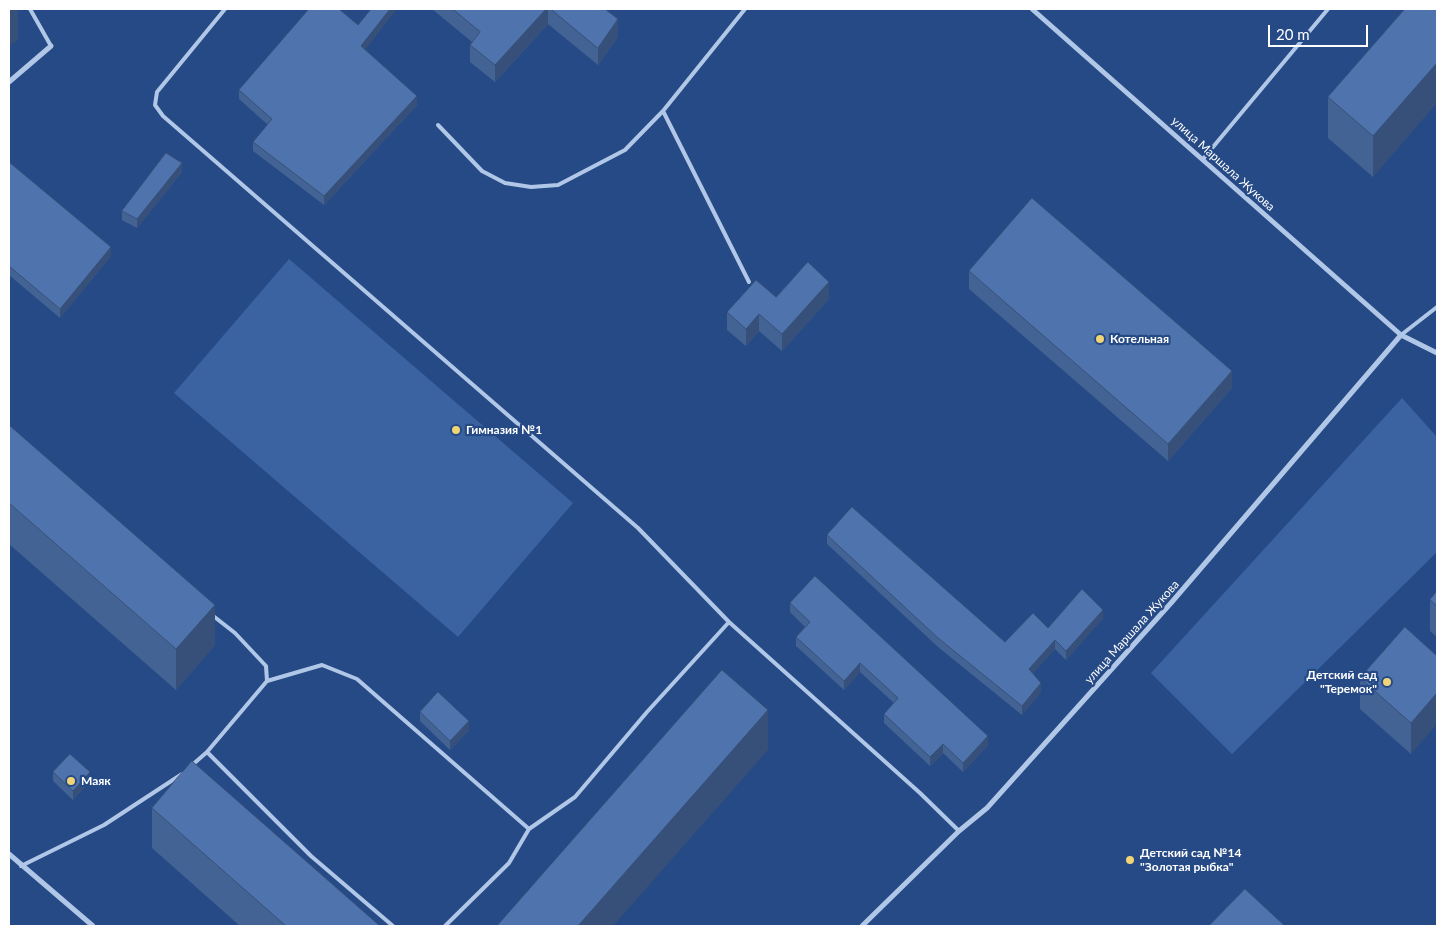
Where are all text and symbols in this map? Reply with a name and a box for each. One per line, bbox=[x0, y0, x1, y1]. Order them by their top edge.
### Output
scale bar bbox=[1271, 15, 1371, 47]
text: 20 m bbox=[1276, 25, 1310, 43]
street label: улица Маршала Жукова bbox=[1168, 114, 1278, 214]
place label: Котельная bbox=[1110, 332, 1169, 346]
marker: Котельная bbox=[1094, 333, 1106, 345]
place label: Гимназия №1 bbox=[466, 423, 542, 437]
marker: Гимназия №1 bbox=[450, 424, 462, 436]
street label: улица Маршала Жукова bbox=[1082, 577, 1182, 687]
place label: Детский сад "Теремок" bbox=[1307, 668, 1377, 696]
marker: Детский сад "Теремок" bbox=[1381, 676, 1393, 688]
place label: Маяк bbox=[81, 774, 111, 788]
marker: Маяк bbox=[65, 775, 77, 787]
place label: Детский сад №14 "Золотая рыбка" bbox=[1140, 846, 1241, 874]
marker: Детский сад №14 "Золотая рыбка" bbox=[1124, 854, 1136, 866]

